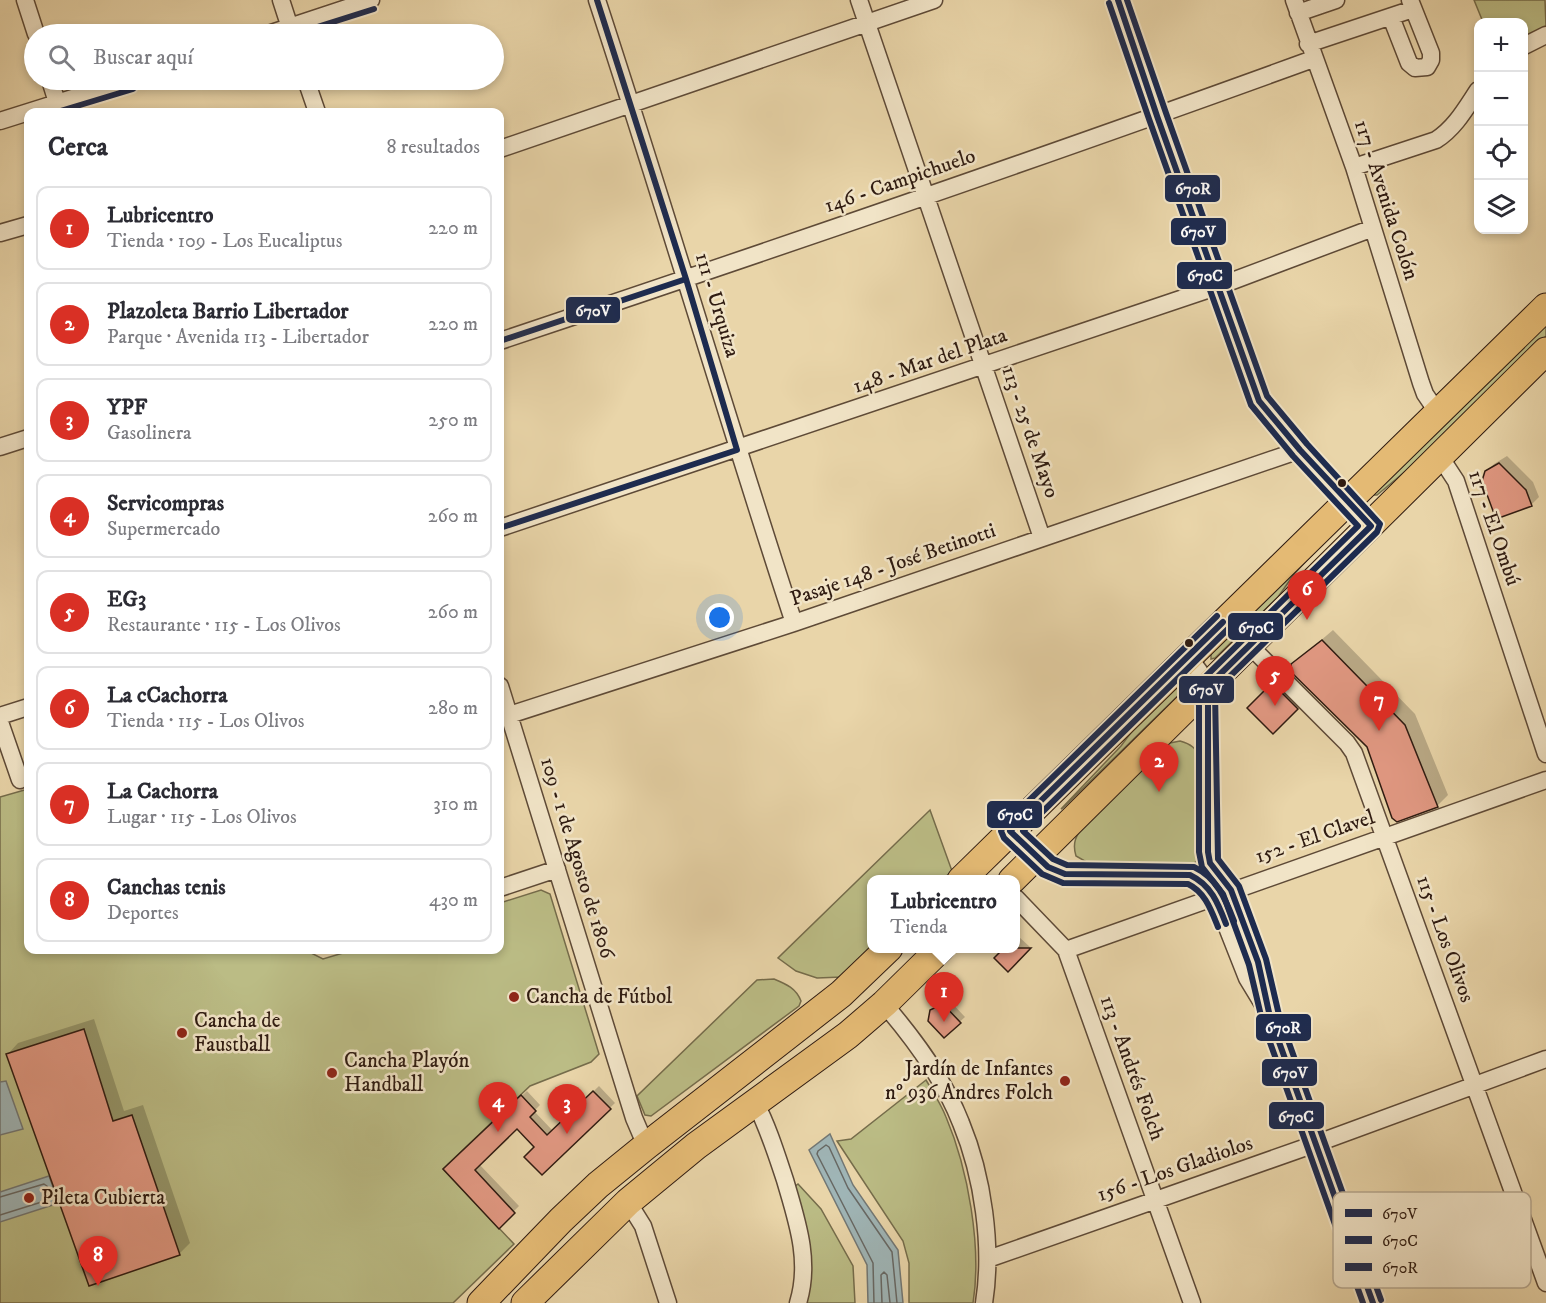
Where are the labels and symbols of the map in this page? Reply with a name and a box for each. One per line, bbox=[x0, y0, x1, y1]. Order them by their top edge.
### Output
street label: 117 - Avenida Colón bbox=[1348, 117, 1424, 283]
street label: 146 - Campichuelo bbox=[821, 143, 979, 219]
line badge: 670R bbox=[1164, 174, 1221, 203]
text: 670R bbox=[1175, 179, 1211, 199]
line badge: 670V bbox=[1170, 217, 1227, 246]
text: 670V bbox=[1180, 222, 1217, 242]
street label: 111 - Urquiza bbox=[689, 250, 745, 361]
line badge: 670C bbox=[1176, 261, 1233, 290]
text: 670C bbox=[1187, 266, 1223, 286]
line badge: 670V bbox=[565, 296, 621, 324]
text: 670V bbox=[575, 301, 612, 321]
street label: 148 - Mar del Plata bbox=[850, 322, 1011, 400]
street label: 113 - 25 de Mayo bbox=[995, 363, 1065, 501]
street label: 117 - El Ombú bbox=[1462, 467, 1526, 589]
unlabelled marker bbox=[1336, 477, 1348, 489]
street label: Pasaje 148 - José Betinotti bbox=[787, 518, 999, 612]
pin: 6 bbox=[1288, 570, 1326, 620]
your location bbox=[705, 603, 734, 632]
line badge: 670C bbox=[1227, 612, 1284, 641]
text: 670C bbox=[1238, 618, 1274, 638]
unlabelled marker bbox=[1183, 637, 1195, 649]
pin: 5 bbox=[1256, 656, 1294, 706]
line badge: 670V bbox=[1178, 675, 1235, 704]
text: 670V bbox=[1188, 680, 1225, 700]
pin: 7 bbox=[1360, 682, 1398, 731]
pin: 2 bbox=[1140, 742, 1178, 792]
street label: 109 - 1 de Agosto de 1806 bbox=[534, 754, 620, 963]
line badge: 670C bbox=[986, 800, 1043, 829]
street label: 152 - El Clavel bbox=[1252, 804, 1379, 870]
text: 670C bbox=[997, 805, 1033, 825]
street label: 115 - Los Olivos bbox=[1410, 872, 1480, 1006]
pin: 1 bbox=[924, 972, 964, 1022]
place label: Cancha de Fútbol bbox=[526, 984, 673, 1010]
marker: Cancha de Fútbol bbox=[507, 990, 521, 1004]
street label: 113 - Andrés Folch bbox=[1094, 992, 1170, 1144]
place label: Cancha de Faustball bbox=[194, 1008, 281, 1058]
line badge: 670R bbox=[1255, 1013, 1312, 1042]
text: 670R bbox=[1265, 1018, 1301, 1038]
marker: Cancha de Faustball bbox=[175, 1026, 189, 1040]
place label: Cancha Playón Handball bbox=[344, 1048, 470, 1098]
place label: Jardín de Infantes nº 936 Andres Folch bbox=[885, 1056, 1053, 1106]
line badge: 670V bbox=[1261, 1058, 1318, 1087]
text: 670V bbox=[1272, 1063, 1309, 1083]
marker: Cancha Playón Handball bbox=[325, 1066, 339, 1080]
marker: Jardín de Infantes nº 936 Andres Folch bbox=[1058, 1074, 1072, 1088]
pin: 4 bbox=[478, 1082, 518, 1132]
pin: 3 bbox=[548, 1084, 586, 1134]
line badge: 670C bbox=[1268, 1101, 1325, 1130]
text: 670C bbox=[1278, 1107, 1314, 1127]
street label: 156 - Los Gladiolos bbox=[1094, 1130, 1256, 1208]
place label: Pileta Cubierta bbox=[41, 1185, 165, 1211]
marker: Pileta Cubierta bbox=[22, 1191, 36, 1205]
legend bbox=[1333, 1192, 1531, 1288]
text: 670V bbox=[1382, 1204, 1418, 1224]
text: 670C bbox=[1382, 1231, 1418, 1251]
pin: 8 bbox=[78, 1236, 118, 1286]
text: 670R bbox=[1382, 1258, 1418, 1278]

